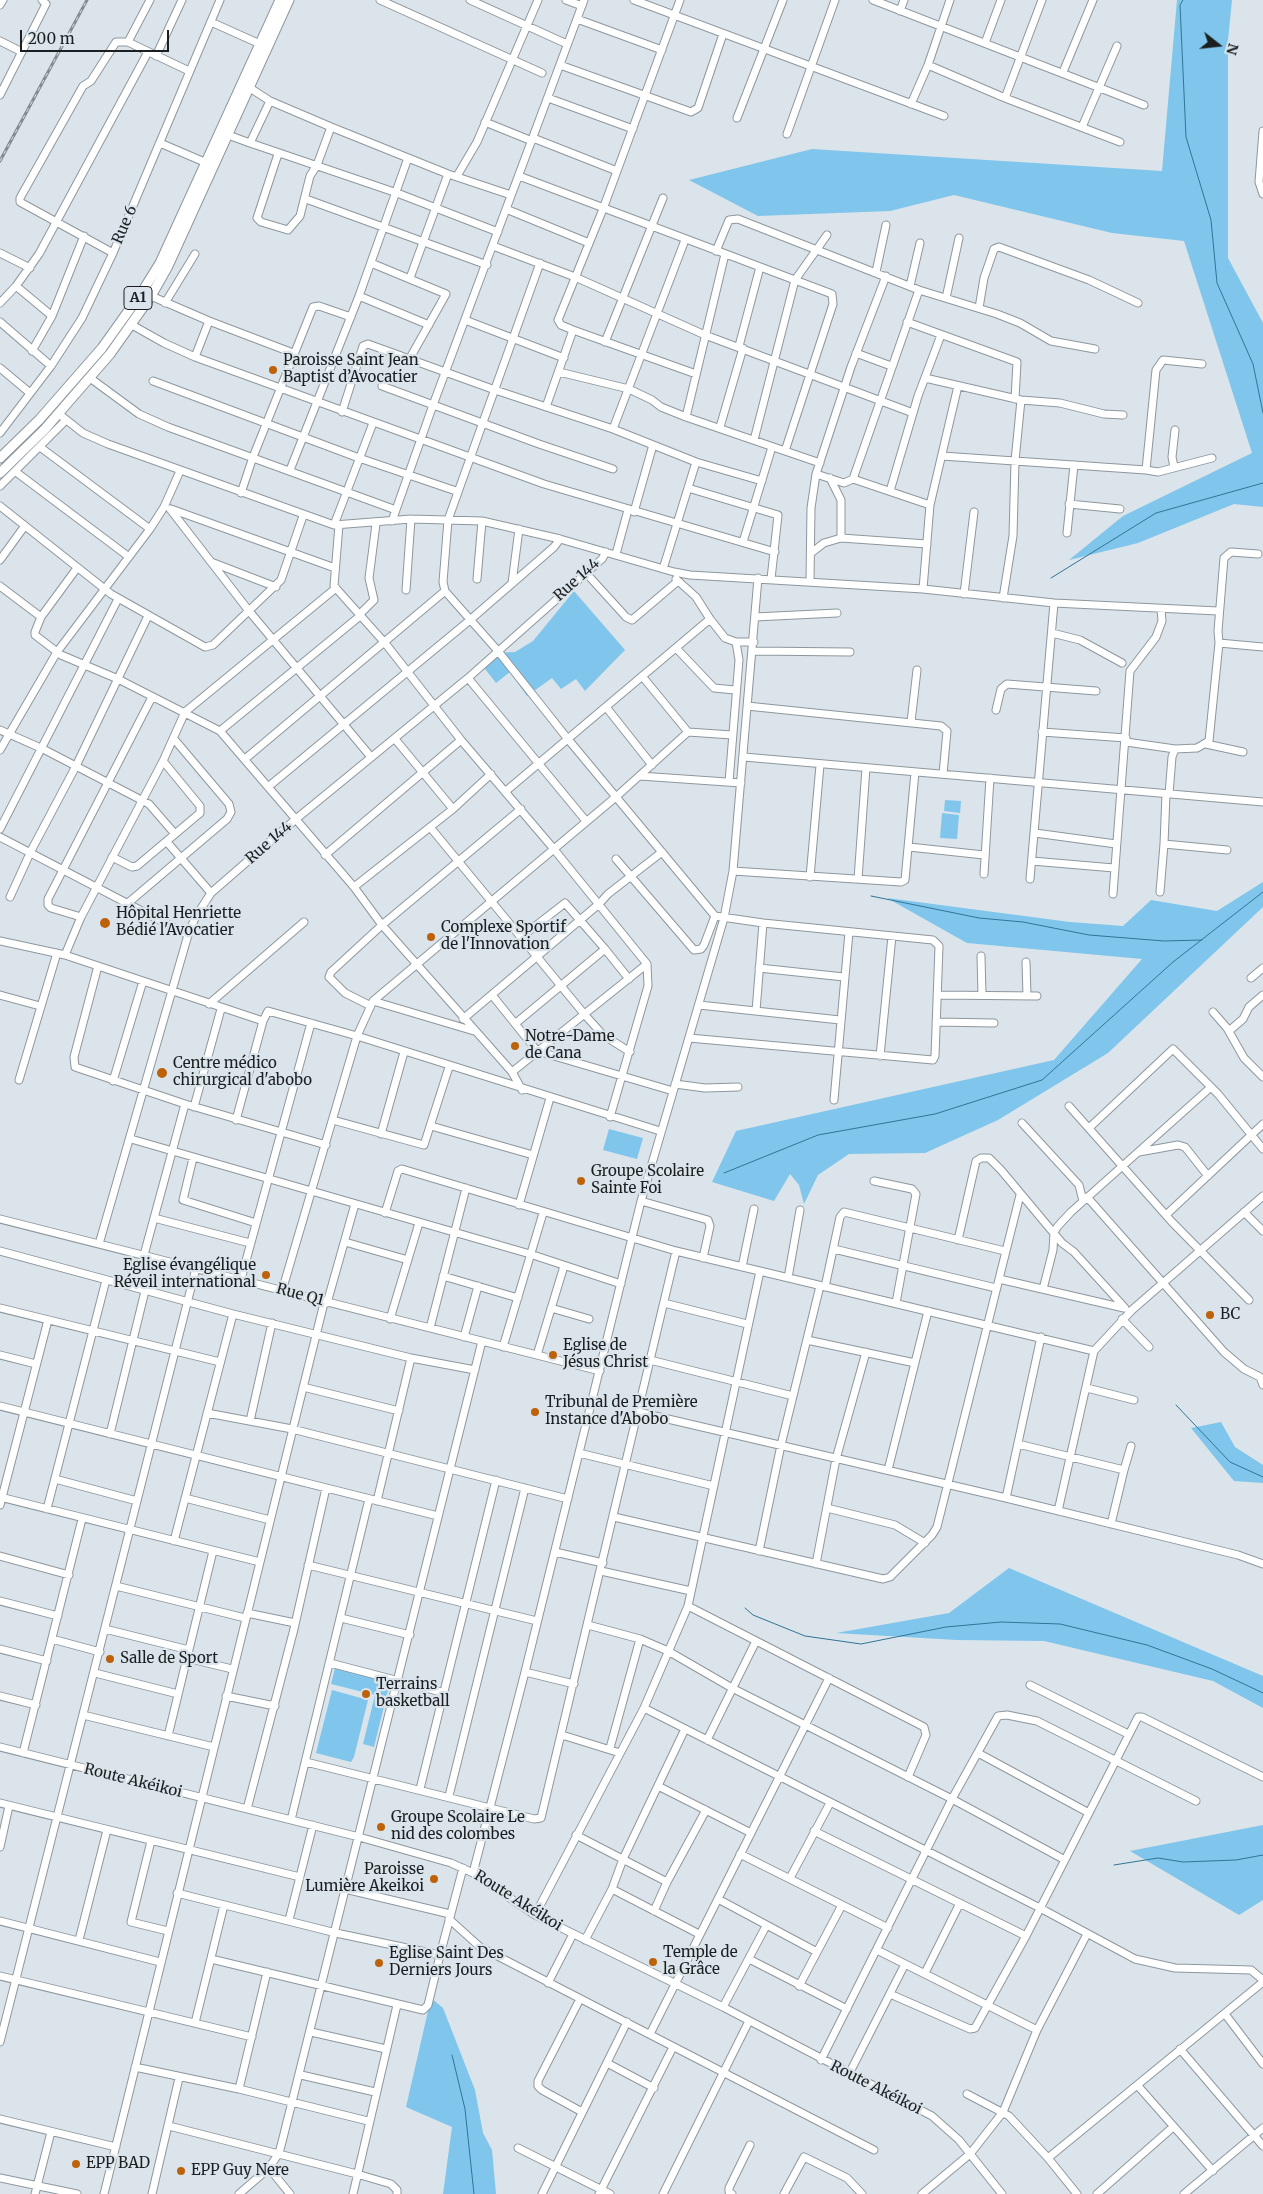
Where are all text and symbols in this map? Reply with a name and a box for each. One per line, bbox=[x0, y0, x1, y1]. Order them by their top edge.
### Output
scale bar bbox=[22, 20, 171, 52]
north arrow bbox=[1193, 20, 1243, 70]
text: 200 m bbox=[28, 29, 75, 48]
text: N bbox=[1222, 41, 1243, 57]
street label: Rue 6 bbox=[109, 203, 141, 247]
road number: A1 bbox=[124, 286, 152, 310]
place label: Paroisse Saint Jean Baptist d’Avocatier bbox=[283, 352, 419, 387]
marker: Paroisse Saint Jean Baptist d’Avocatier bbox=[267, 364, 279, 376]
street label: Rue 144 bbox=[550, 555, 604, 605]
street label: Rue 144 bbox=[242, 818, 296, 868]
place label: Hôpital Henriette Bédié l'Avocatier bbox=[116, 905, 241, 940]
marker: Hôpital Henriette Bédié l'Avocatier bbox=[98, 916, 112, 930]
place label: Complexe Sportif de l'Innovation bbox=[441, 919, 566, 954]
marker: Complexe Sportif de l'Innovation bbox=[425, 931, 437, 943]
place label: Notre-Dame de Cana bbox=[525, 1028, 614, 1063]
marker: Notre-Dame de Cana bbox=[509, 1040, 521, 1052]
place label: Centre médico chirurgical d'abobo bbox=[173, 1055, 312, 1090]
marker: Centre médico chirurgical d'abobo bbox=[155, 1066, 169, 1080]
place label: Groupe Scolaire Sainte Foi bbox=[591, 1163, 704, 1198]
marker: Groupe Scolaire Sainte Foi bbox=[575, 1175, 587, 1187]
place label: Eglise évangélique Réveil international bbox=[114, 1257, 256, 1292]
marker: Eglise évangélique Réveil international bbox=[260, 1269, 272, 1281]
street label: Rue Q1 bbox=[274, 1280, 326, 1310]
place label: BC bbox=[1220, 1306, 1240, 1324]
marker: BC bbox=[1204, 1309, 1216, 1321]
place label: Eglise de Jésus Christ bbox=[563, 1337, 648, 1372]
marker: Eglise de Jésus Christ bbox=[547, 1349, 559, 1361]
place label: Tribunal de Première Instance d'Abobo bbox=[545, 1394, 698, 1429]
marker: Tribunal de Première Instance d'Abobo bbox=[529, 1406, 541, 1418]
place label: Salle de Sport bbox=[120, 1650, 218, 1668]
marker: Salle de Sport bbox=[104, 1653, 116, 1665]
place label: Terrains basketball bbox=[376, 1676, 450, 1711]
marker: Terrains basketball bbox=[360, 1688, 372, 1700]
street label: Route Akéikoi bbox=[82, 1760, 184, 1802]
place label: Groupe Scolaire Le nid des colombes bbox=[391, 1809, 525, 1844]
marker: Groupe Scolaire Le nid des colombes bbox=[375, 1821, 387, 1833]
place label: Paroisse Lumière Akeikoi bbox=[305, 1861, 424, 1896]
street label: Route Akéikoi bbox=[471, 1867, 565, 1935]
marker: Paroisse Lumière Akeikoi bbox=[428, 1873, 440, 1885]
place label: Temple de la Grâce bbox=[663, 1944, 737, 1979]
place label: Eglise Saint Des Derniers Jours bbox=[389, 1945, 504, 1980]
marker: Temple de la Grâce bbox=[647, 1956, 659, 1968]
marker: Eglise Saint Des Derniers Jours bbox=[373, 1957, 385, 1969]
street label: Route Akéikoi bbox=[827, 2057, 925, 2119]
place label: EPP BAD bbox=[86, 2155, 150, 2173]
marker: EPP BAD bbox=[70, 2158, 82, 2170]
place label: EPP Guy Nere bbox=[191, 2162, 289, 2180]
marker: EPP Guy Nere bbox=[175, 2165, 187, 2177]

